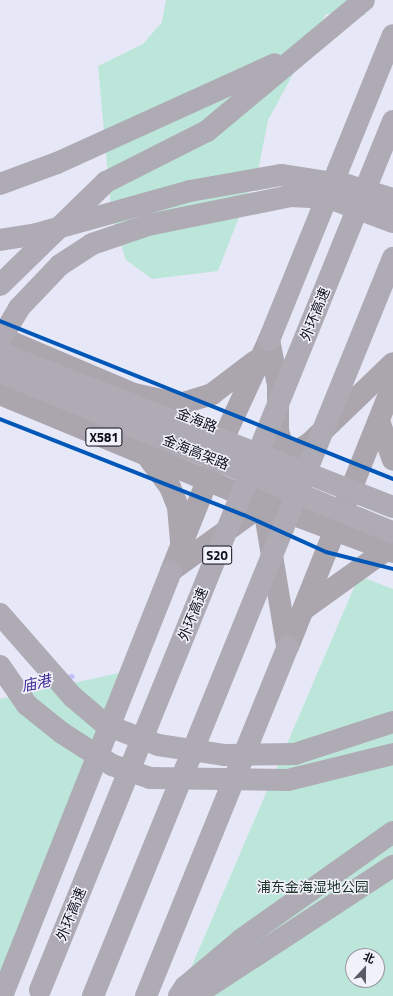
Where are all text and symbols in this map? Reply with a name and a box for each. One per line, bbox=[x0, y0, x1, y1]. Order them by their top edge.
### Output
street label: 外环高速 bbox=[297, 285, 333, 343]
street label: 金海路 bbox=[174, 405, 220, 435]
road number: X581 bbox=[85, 426, 123, 448]
street label: 金海高架路 bbox=[160, 431, 232, 473]
road number: S20 bbox=[202, 544, 232, 566]
street label: 外环高速 bbox=[175, 585, 211, 643]
water label: 庙港 bbox=[19, 671, 53, 695]
park label: 浦东金海湿地公园 bbox=[257, 879, 369, 895]
street label: 外环高速 bbox=[53, 885, 89, 943]
north arrow bbox=[345, 948, 385, 988]
text: 北 bbox=[361, 948, 377, 967]

